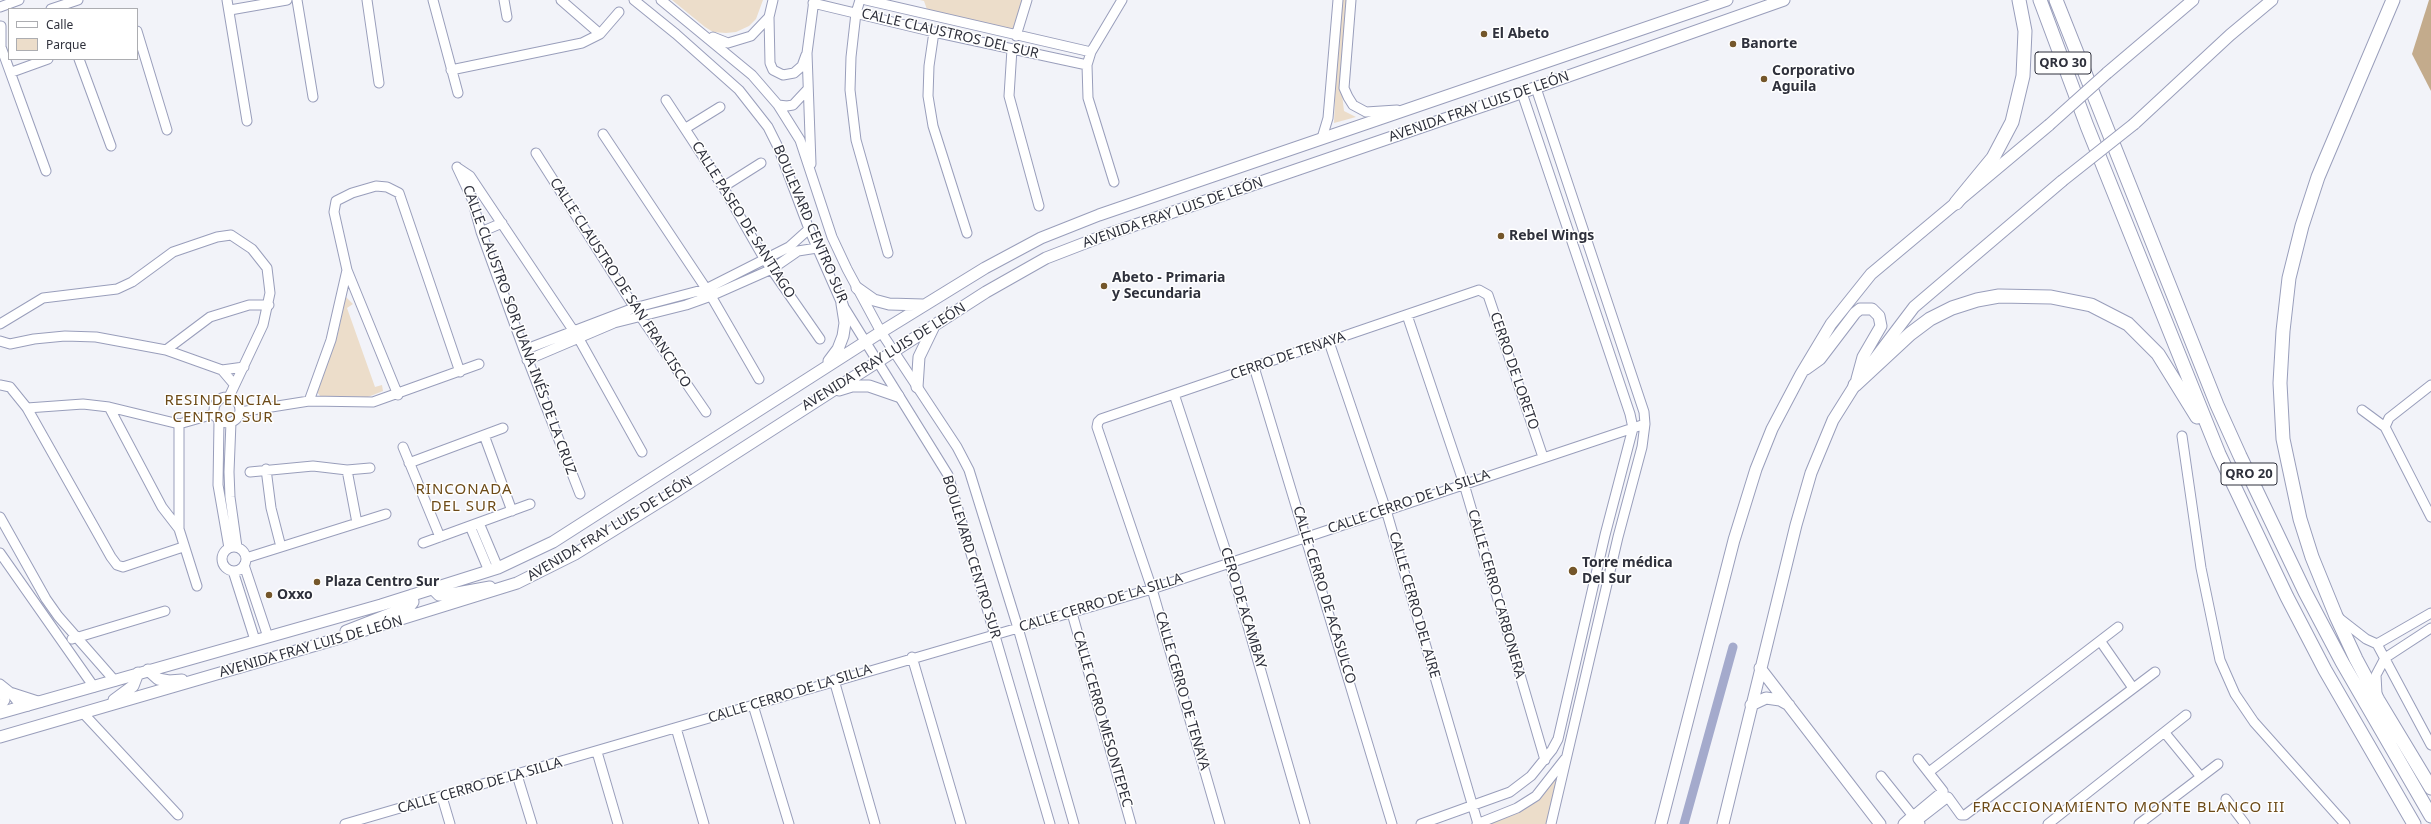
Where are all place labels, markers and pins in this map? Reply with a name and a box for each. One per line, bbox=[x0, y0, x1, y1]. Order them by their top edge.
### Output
place label: El Abeto bbox=[1492, 26, 1549, 42]
marker: El Abeto bbox=[1479, 29, 1489, 39]
place label: Banorte bbox=[1741, 36, 1797, 52]
marker: Banorte bbox=[1728, 39, 1738, 49]
place label: Corporativo Aguila bbox=[1772, 63, 1855, 96]
marker: Corporativo Aguila bbox=[1759, 74, 1769, 84]
place label: Rebel Wings bbox=[1509, 228, 1594, 244]
marker: Rebel Wings bbox=[1496, 231, 1506, 241]
place label: Abeto - Primaria y Secundaria bbox=[1112, 270, 1225, 302]
marker: Abeto - Primaria y Secundaria bbox=[1099, 281, 1109, 291]
place label: Torre médica Del Sur bbox=[1582, 555, 1673, 588]
marker: Torre médica Del Sur bbox=[1567, 565, 1579, 577]
place label: Plaza Centro Sur bbox=[325, 574, 439, 590]
marker: Plaza Centro Sur bbox=[312, 577, 322, 587]
place label: Oxxo bbox=[277, 587, 313, 603]
marker: Oxxo bbox=[264, 590, 274, 600]

